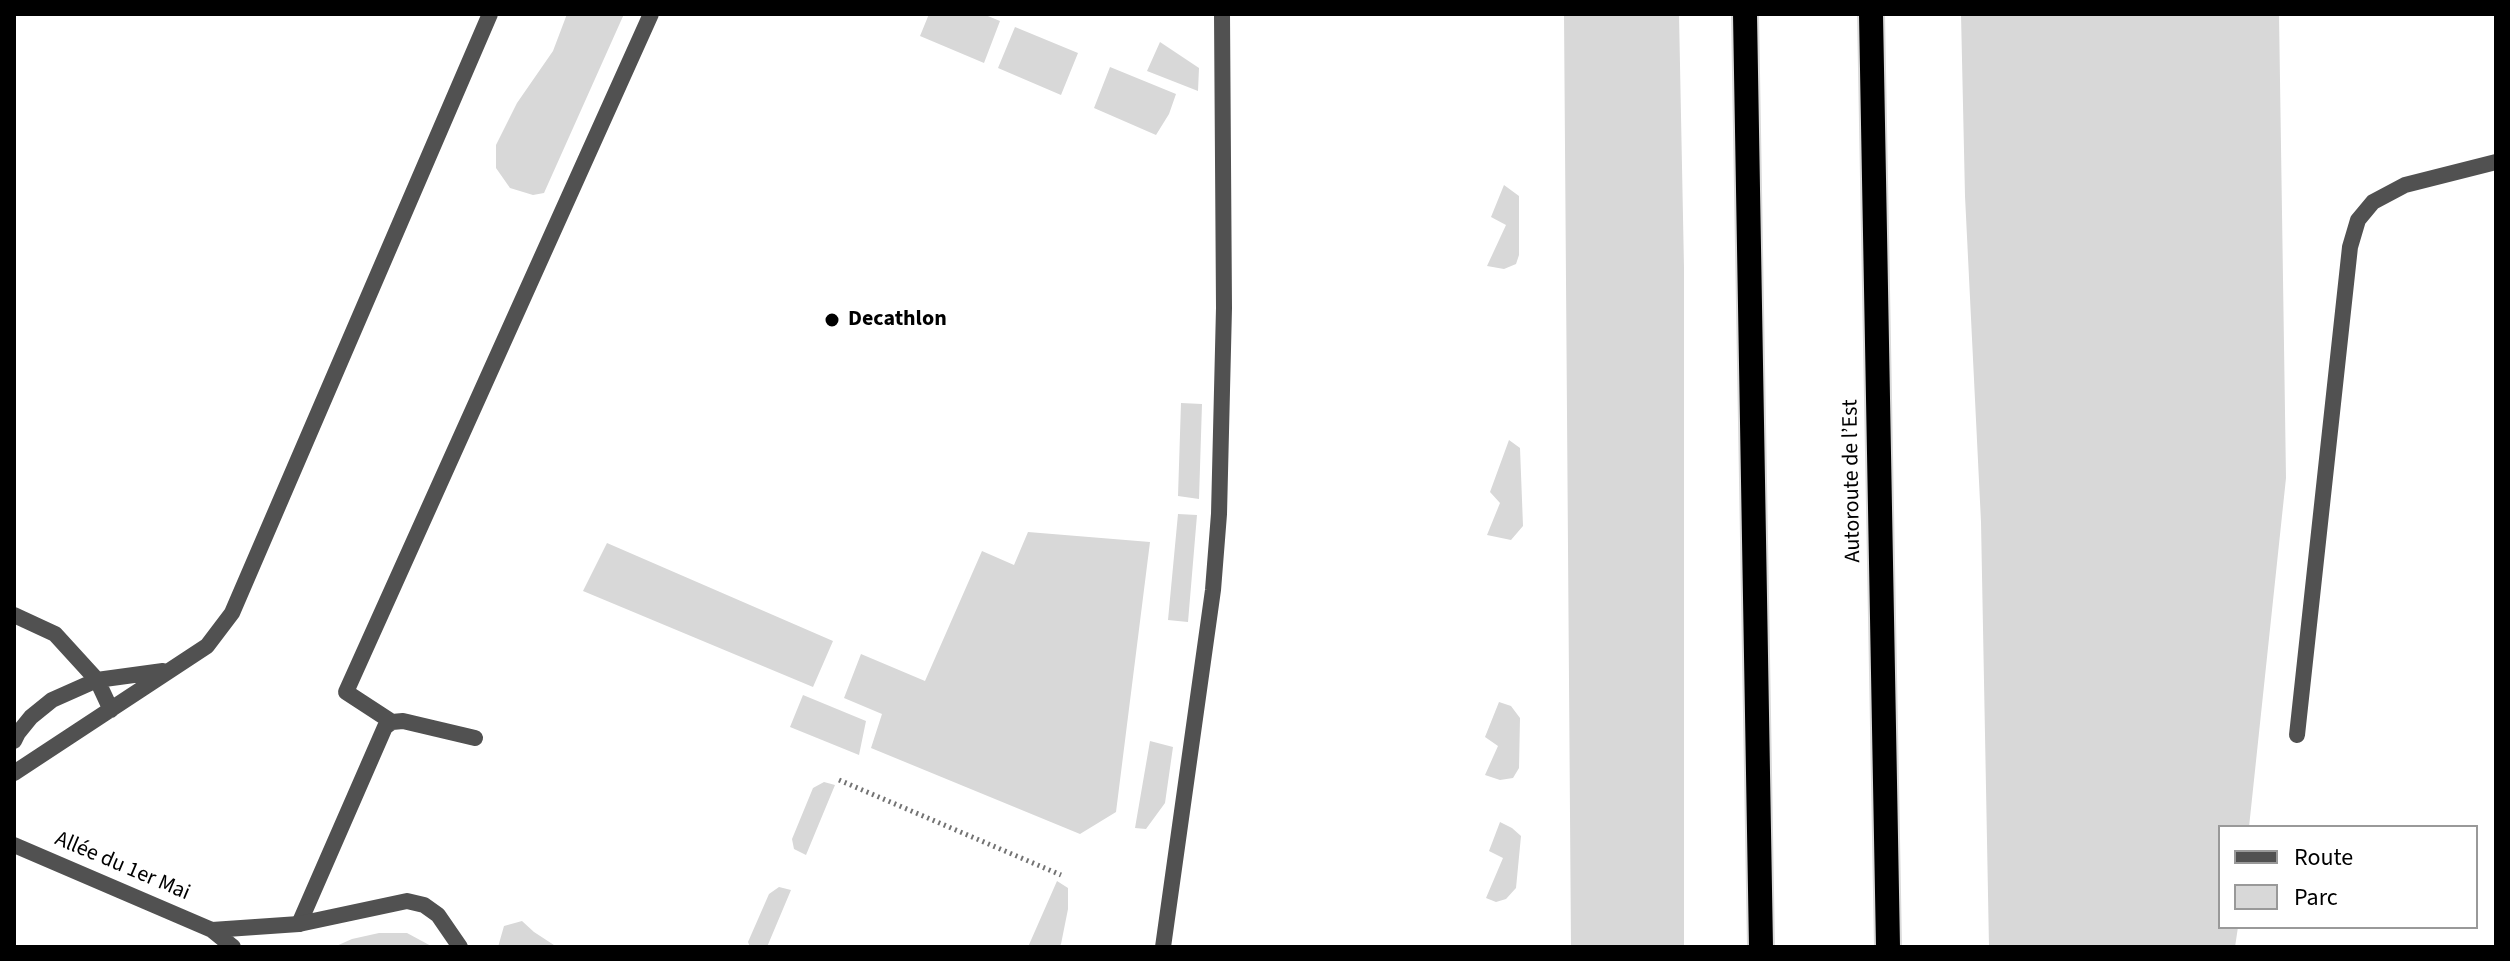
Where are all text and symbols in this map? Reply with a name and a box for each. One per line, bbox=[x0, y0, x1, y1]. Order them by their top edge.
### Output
place label: Decathlon bbox=[848, 307, 947, 333]
marker: Decathlon bbox=[823, 311, 841, 329]
street label: Autoroute de l’Est bbox=[1838, 399, 1868, 563]
legend bbox=[2218, 825, 2478, 929]
street label: Allée du 1er Mai bbox=[50, 827, 194, 907]
text: Route bbox=[2294, 840, 2353, 875]
text: Parc bbox=[2294, 880, 2338, 915]

